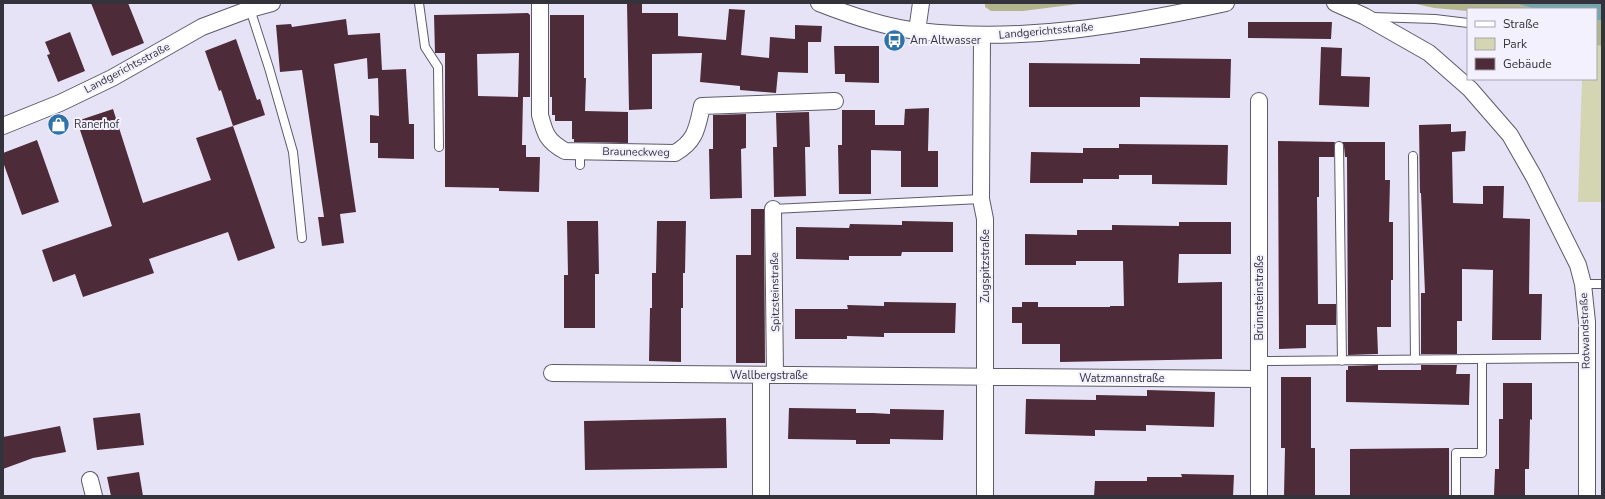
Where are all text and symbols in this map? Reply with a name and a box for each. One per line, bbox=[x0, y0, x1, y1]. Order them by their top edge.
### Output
legend bbox=[1467, 8, 1597, 80]
text: Straße bbox=[1503, 16, 1539, 32]
street label: Landgerichtsstraße bbox=[998, 19, 1094, 43]
bus stop icon: Am Altwasser bbox=[881, 27, 907, 53]
place label: Am Altwasser bbox=[910, 33, 981, 48]
text: Park bbox=[1503, 36, 1528, 52]
street label: Landgerichtsstraße bbox=[81, 39, 173, 97]
text: Gebäude bbox=[1503, 56, 1552, 72]
shop icon: Ranerhof bbox=[45, 111, 71, 137]
place label: Ranerhof bbox=[74, 117, 120, 132]
street label: Brauneckweg bbox=[602, 144, 670, 160]
street label: Zugspitzstraße bbox=[978, 229, 993, 303]
street label: Spitzsteinstraße bbox=[767, 252, 783, 332]
street label: Brünnsteinstraße bbox=[1252, 255, 1267, 341]
street label: Rotwandstraße bbox=[1576, 292, 1594, 369]
street label: Wallbergstraße bbox=[730, 368, 808, 383]
street label: Watzmannstraße bbox=[1079, 371, 1165, 386]

